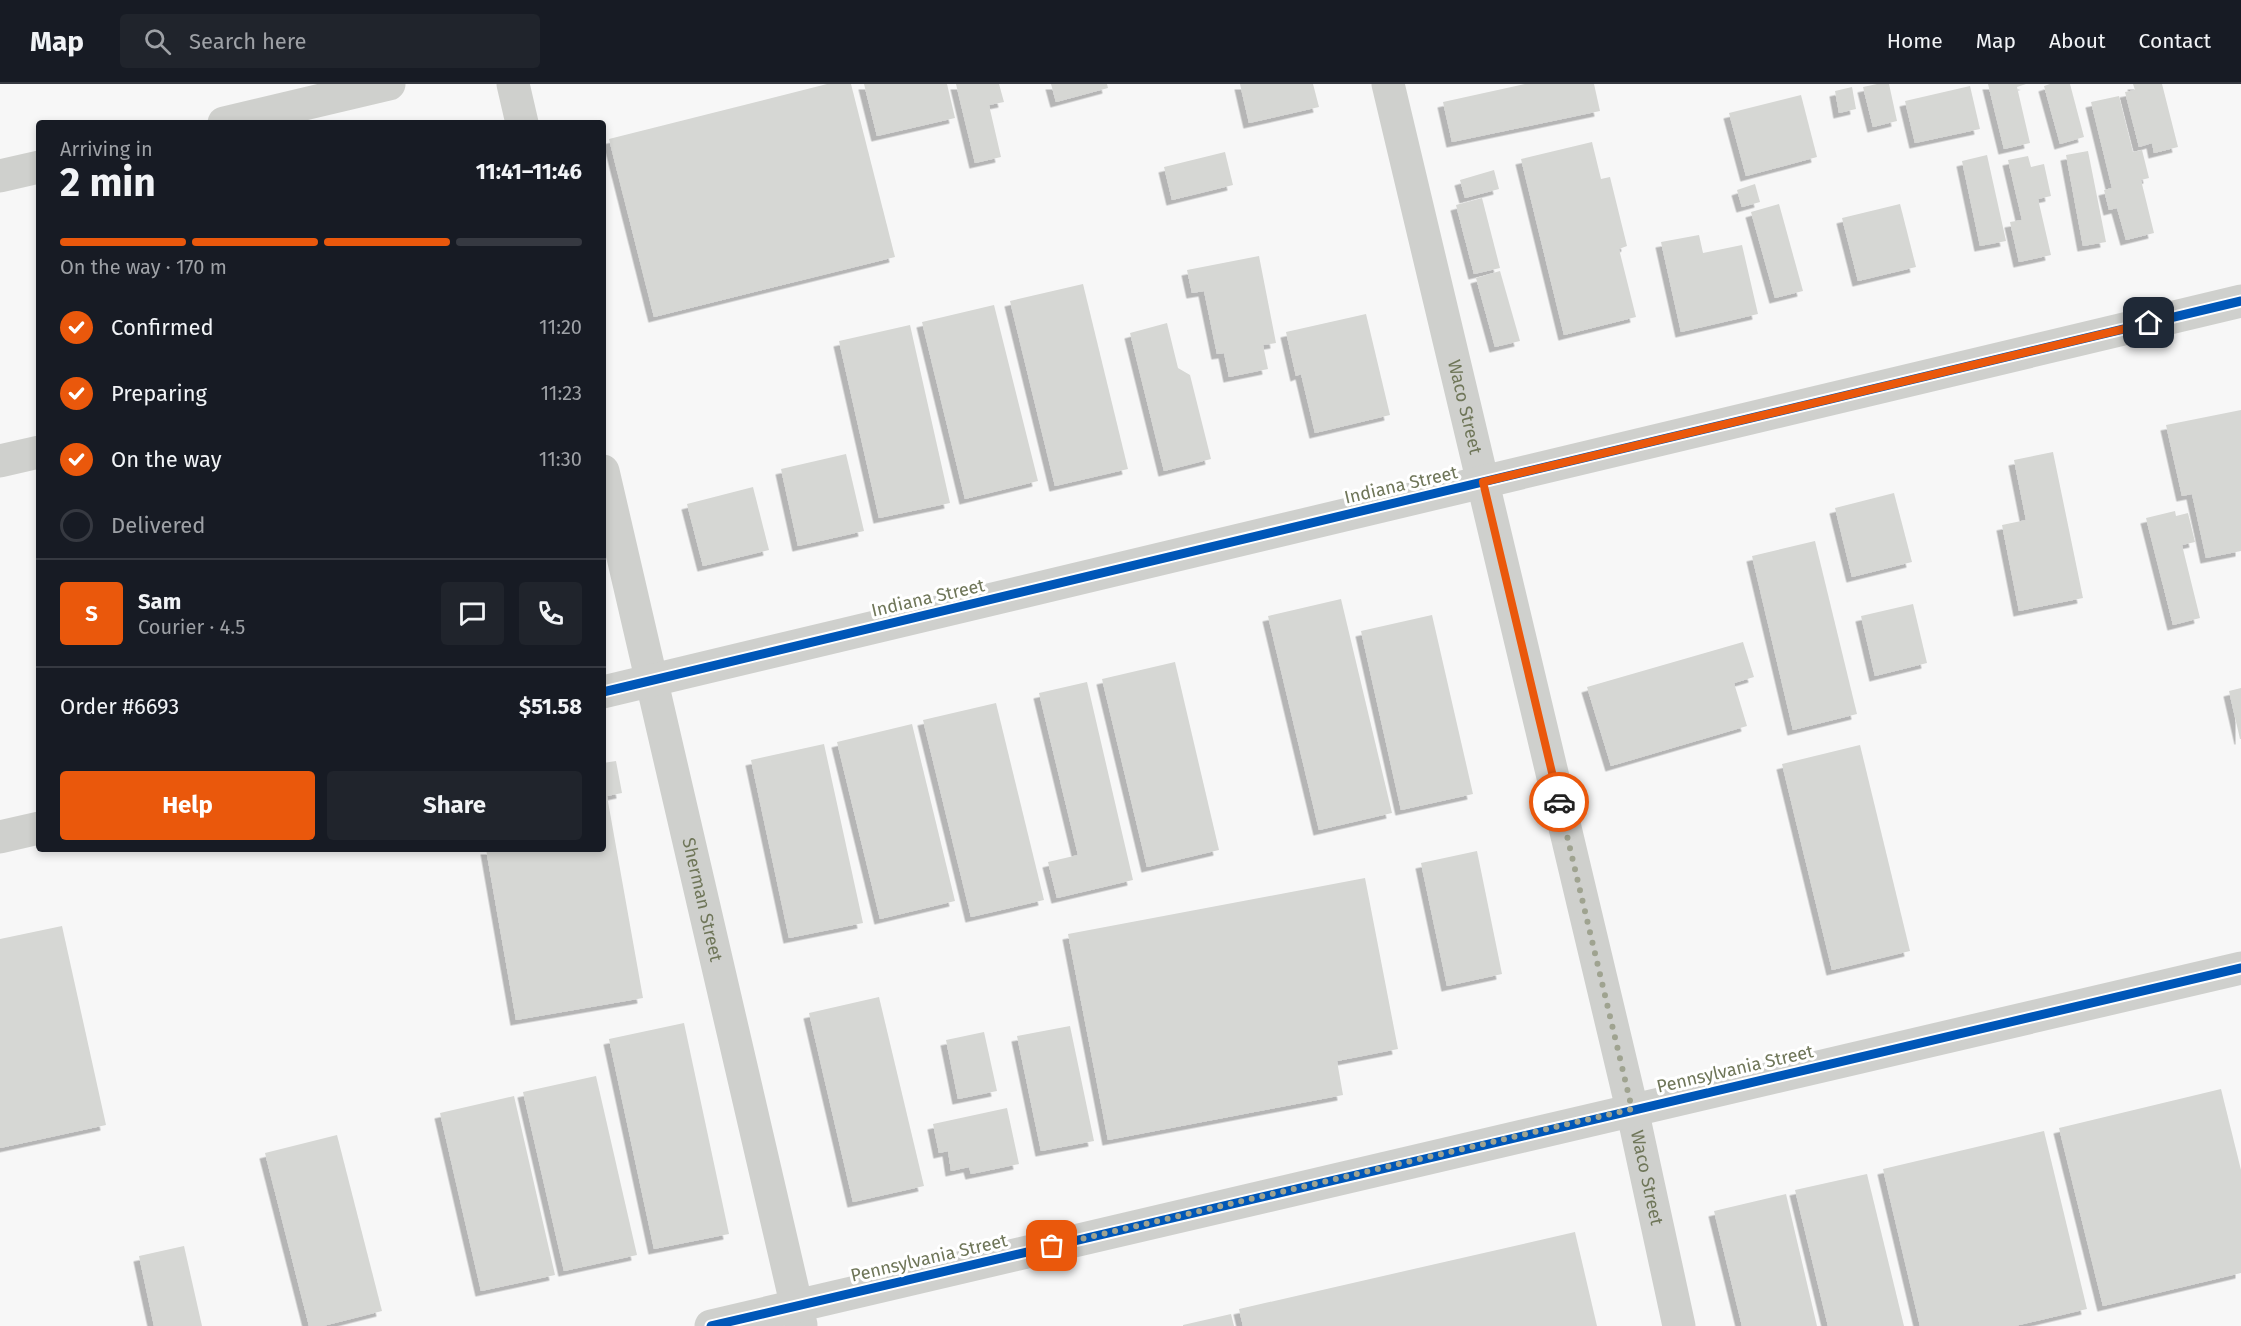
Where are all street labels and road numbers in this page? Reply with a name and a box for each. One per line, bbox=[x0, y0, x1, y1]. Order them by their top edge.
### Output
street label: Waco Street bbox=[1443, 357, 1487, 457]
street label: Indiana Street bbox=[1342, 461, 1460, 509]
street label: Indiana Street bbox=[869, 574, 987, 622]
street label: Sherman Street bbox=[677, 835, 728, 964]
street label: Pennsylvania Street bbox=[1654, 1040, 1816, 1098]
street label: Waco Street bbox=[1626, 1128, 1668, 1228]
street label: Pennsylvania Street bbox=[848, 1229, 1010, 1287]

